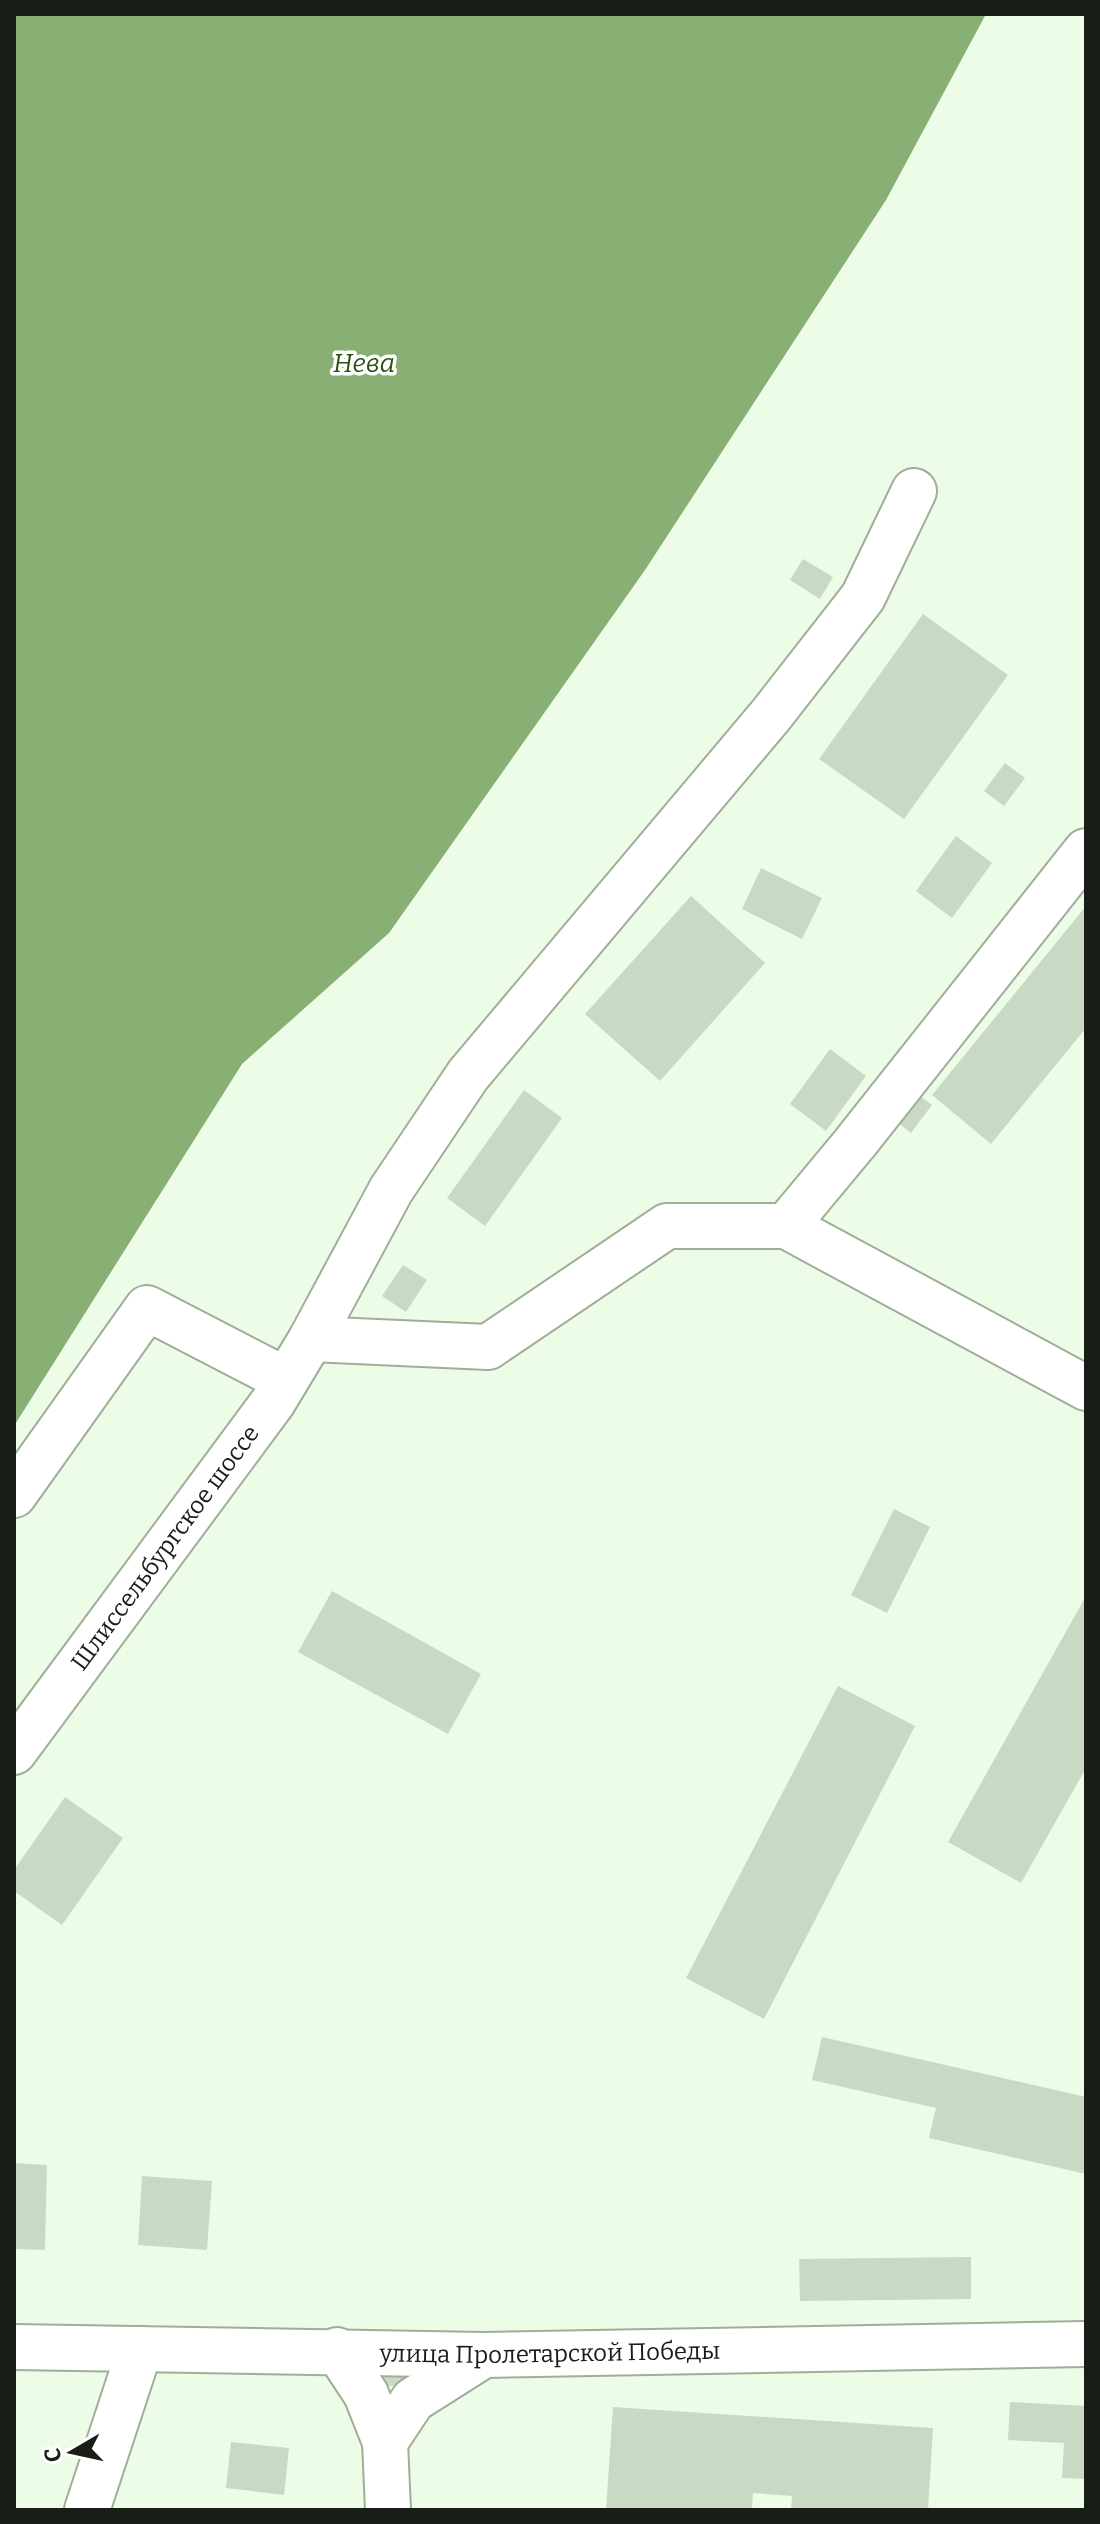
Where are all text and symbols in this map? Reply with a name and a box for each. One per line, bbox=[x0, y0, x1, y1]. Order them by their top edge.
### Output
water label: Нева bbox=[333, 348, 395, 379]
street label: Шлиссельбургское шоссе bbox=[65, 1420, 265, 1676]
street label: улица Пролетарской Победы bbox=[378, 2337, 720, 2369]
north arrow bbox=[32, 2412, 112, 2492]
text: С bbox=[38, 2446, 67, 2464]

